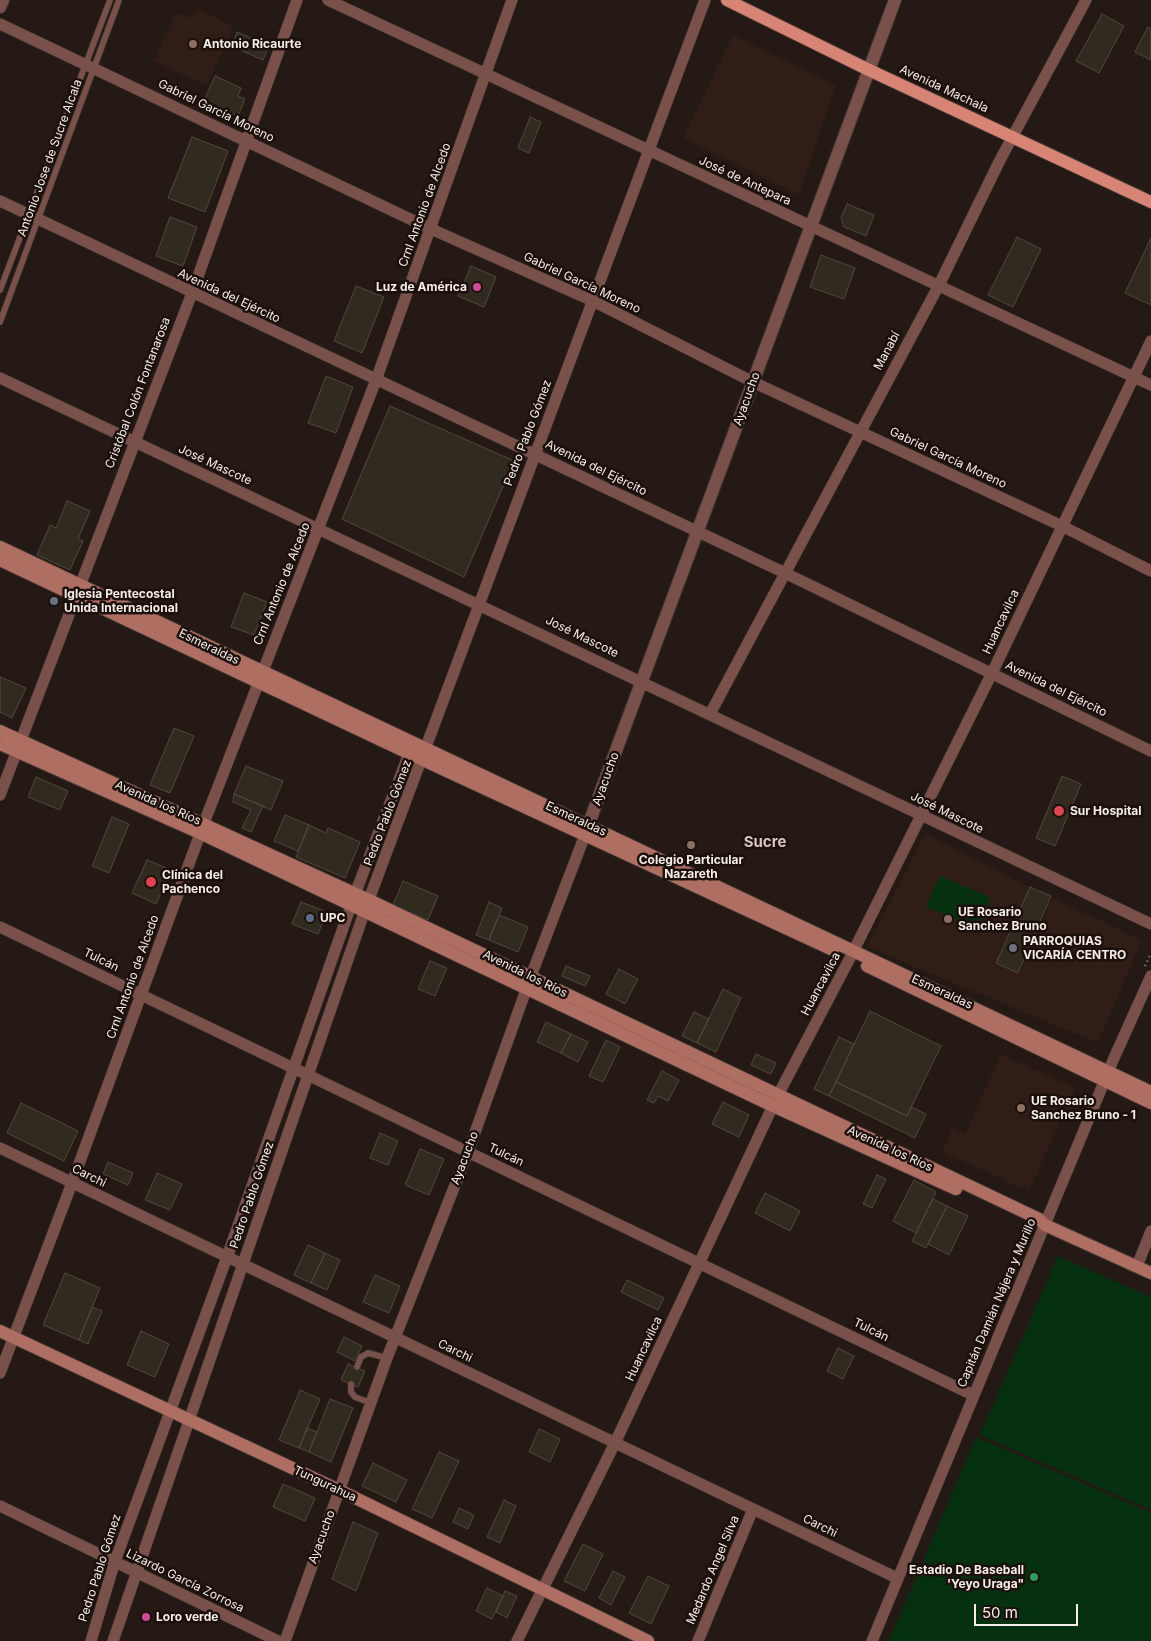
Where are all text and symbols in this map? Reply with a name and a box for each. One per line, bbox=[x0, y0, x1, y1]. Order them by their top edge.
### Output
place label: Antonio Ricaurte bbox=[203, 37, 301, 51]
marker: Antonio Ricaurte bbox=[187, 38, 199, 50]
street label: Avenida Machala bbox=[897, 62, 991, 116]
street label: Antonio Jose de Sucre Alcala bbox=[15, 77, 85, 239]
street label: Gabriel García Moreno bbox=[156, 77, 276, 145]
street label: Crnl Antonio de Alcedo bbox=[396, 141, 454, 269]
street label: José de Antepara bbox=[697, 153, 793, 209]
street label: Gabriel García Moreno bbox=[521, 250, 643, 316]
street label: Avenida del Ejército bbox=[176, 266, 282, 326]
place label: Luz de América bbox=[376, 280, 467, 294]
marker: Luz de América bbox=[471, 281, 483, 293]
street label: Cristóbal Colón Fontanarosa bbox=[102, 315, 174, 471]
street label: Manabí bbox=[871, 329, 903, 373]
street label: Ayacucho bbox=[731, 370, 763, 428]
street label: Pedro Pablo Gómez bbox=[501, 378, 555, 488]
street label: Gabriel García Moreno bbox=[887, 425, 1009, 491]
street label: Avenida del Ejército bbox=[543, 437, 649, 499]
street label: José Mascote bbox=[176, 442, 254, 488]
street label: Crnl Antonio de Alcedo bbox=[251, 521, 313, 647]
place label: Iglesia Pentecostal Unida Internacional bbox=[64, 587, 178, 615]
street label: Huancavilca bbox=[980, 587, 1022, 657]
marker: Iglesia Pentecostal Unida Internacional bbox=[48, 595, 60, 607]
street label: José Mascote bbox=[543, 613, 621, 661]
street label: Esmeraldas bbox=[176, 626, 242, 668]
street label: Avenida del Ejército bbox=[1003, 658, 1109, 720]
street label: Ayacucho bbox=[590, 750, 622, 808]
street label: Pedro Pablo Gómez bbox=[361, 758, 415, 868]
street label: Avenida los Ríos bbox=[113, 778, 203, 828]
street label: José Mascote bbox=[908, 789, 986, 837]
street label: Esmeraldas bbox=[543, 799, 609, 839]
marker: Sur Hospital bbox=[1052, 804, 1066, 818]
place label: Sur Hospital bbox=[1070, 804, 1142, 818]
district label: Sucre bbox=[744, 833, 786, 851]
marker: Colegio Particular Nazareth bbox=[685, 839, 697, 851]
place label: Colegio Particular Nazareth bbox=[639, 853, 743, 881]
place label: Clínica del Pachenco bbox=[162, 868, 223, 896]
marker: Clínica del Pachenco bbox=[144, 875, 158, 889]
place label: UE Rosario Sanchez Bruno bbox=[958, 905, 1047, 933]
place label: UPC bbox=[320, 911, 345, 925]
marker: UPC bbox=[304, 912, 316, 924]
street label: Crnl Antonio de Alcedo bbox=[104, 913, 162, 1041]
marker: UE Rosario Sanchez Bruno bbox=[942, 913, 954, 925]
place label: PARROQUIAS VICARÍA CENTRO bbox=[1023, 934, 1126, 962]
marker: PARROQUIAS VICARÍA CENTRO bbox=[1007, 942, 1019, 954]
street label: Tulcán bbox=[81, 945, 121, 975]
street label: Avenida los Ríos bbox=[480, 947, 570, 1001]
street label: Huancavilca bbox=[798, 950, 844, 1018]
street label: Esmeraldas bbox=[909, 972, 975, 1012]
place label: UE Rosario Sanchez Bruno - 1 bbox=[1031, 1094, 1136, 1122]
marker: UE Rosario Sanchez Bruno - 1 bbox=[1015, 1102, 1027, 1114]
street label: Avenida los Ríos bbox=[845, 1123, 935, 1175]
street label: Ayacucho bbox=[448, 1129, 482, 1187]
street label: Pedro Pablo Gómez bbox=[227, 1140, 277, 1250]
street label: Tulcán bbox=[486, 1141, 526, 1169]
street label: Carchi bbox=[69, 1161, 109, 1191]
street label: Capitán Damián Nájera y Murillo bbox=[955, 1216, 1039, 1390]
street label: Huancavilca bbox=[623, 1314, 665, 1384]
street label: Tulcán bbox=[851, 1315, 891, 1345]
street label: Carchi bbox=[435, 1336, 475, 1366]
street label: Tungurahua bbox=[291, 1463, 359, 1505]
street label: Ayacucho bbox=[306, 1508, 338, 1566]
street label: Carchi bbox=[800, 1511, 840, 1541]
street label: Pedro Pablo Gómez bbox=[76, 1512, 124, 1624]
street label: Medardo Angel Silva bbox=[683, 1513, 743, 1627]
street label: Lizardo García Zorrosa bbox=[124, 1546, 246, 1616]
place label: Estadio De Baseball 'Yeyo Uraga" bbox=[909, 1563, 1024, 1591]
marker: Estadio De Baseball 'Yeyo Uraga" bbox=[1028, 1571, 1040, 1583]
scale bar bbox=[976, 1594, 1080, 1626]
text: 50 m bbox=[982, 1603, 1018, 1622]
place label: Loro verde bbox=[156, 1610, 218, 1624]
marker: Loro verde bbox=[140, 1611, 152, 1623]

